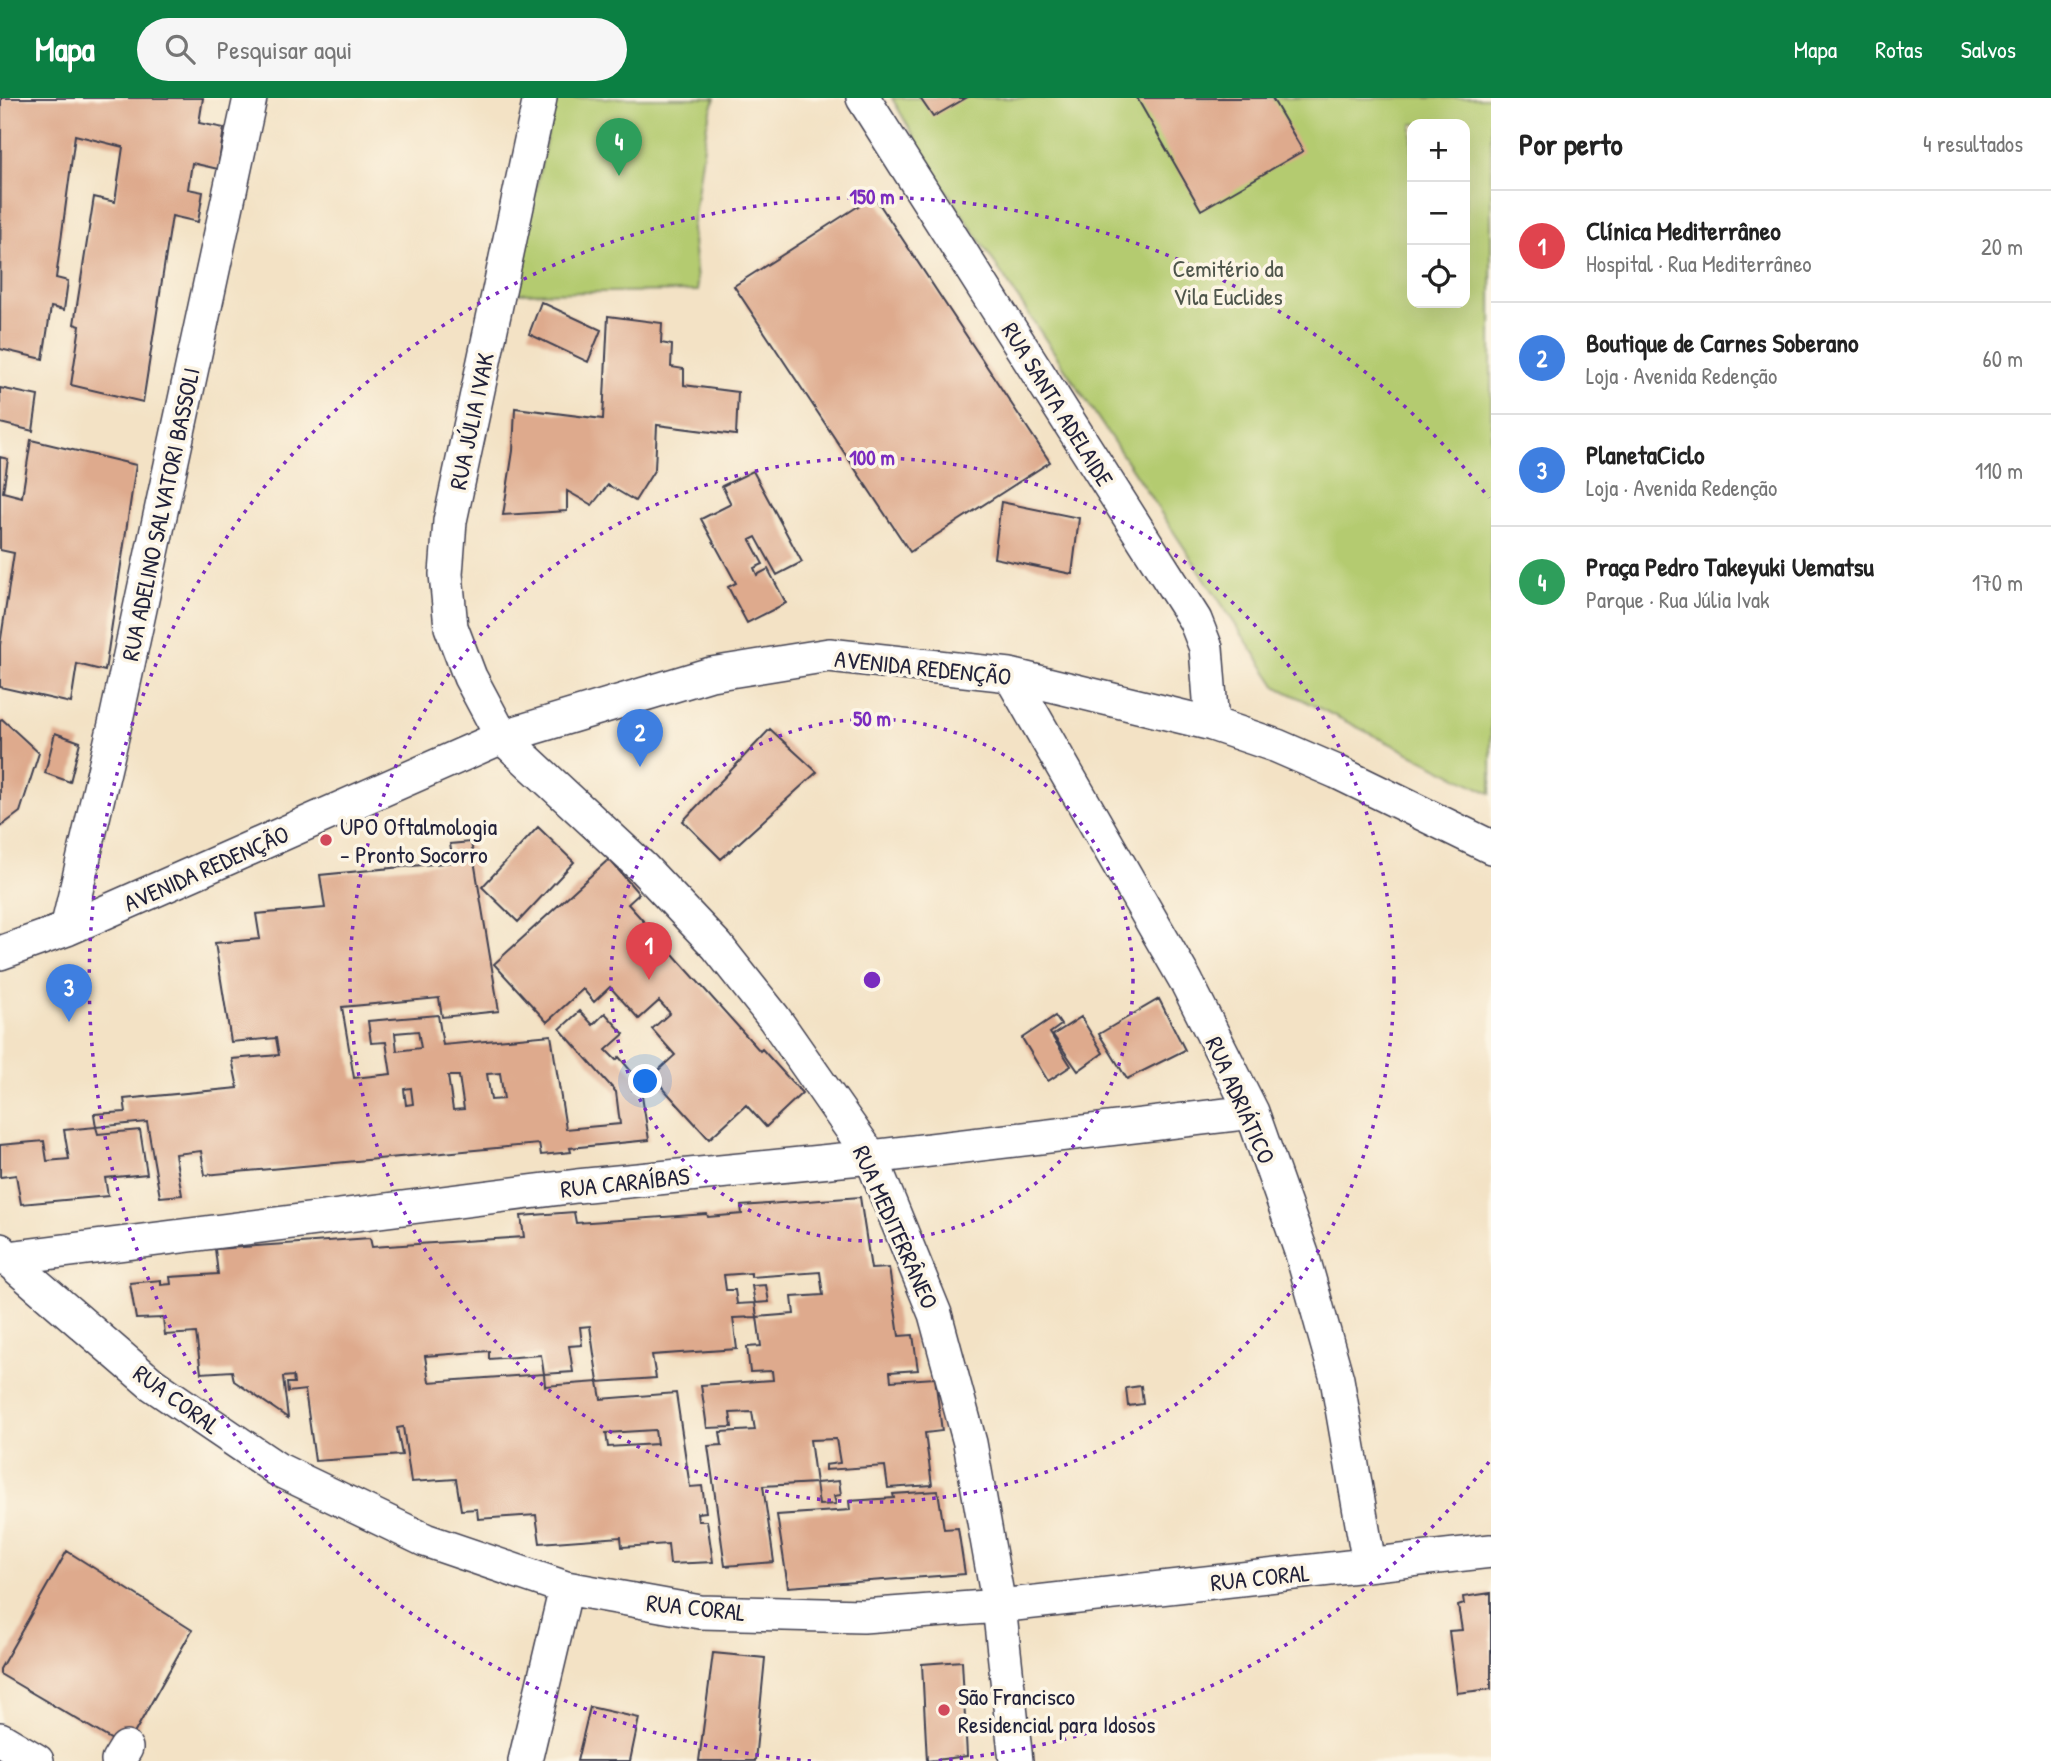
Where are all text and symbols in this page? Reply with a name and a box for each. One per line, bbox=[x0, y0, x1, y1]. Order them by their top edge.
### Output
search box bbox=[137, 18, 627, 81]
text: Mapa bbox=[35, 27, 95, 71]
icon: search bbox=[161, 30, 199, 68]
text: Pesquisar aqui bbox=[217, 32, 352, 67]
text: Mapa bbox=[1794, 33, 1837, 65]
text: Rotas bbox=[1875, 33, 1923, 65]
text: Salvos bbox=[1961, 33, 2016, 65]
pin: 4 bbox=[596, 118, 642, 176]
map controls bbox=[1407, 119, 1470, 308]
button: + bbox=[1407, 119, 1470, 182]
text: Por perto bbox=[1519, 124, 1623, 164]
text: 4 resultados bbox=[1923, 128, 2023, 159]
text: 150 m bbox=[849, 182, 895, 211]
button: − bbox=[1407, 182, 1470, 245]
text: Clínica Mediterrâneo bbox=[1586, 213, 1781, 248]
text: 1 bbox=[1538, 231, 1546, 262]
text: 20 m bbox=[1981, 231, 2023, 262]
button: locate bbox=[1407, 245, 1470, 308]
text: Hospital · Rua Mediterrâneo bbox=[1586, 248, 1812, 279]
park label: Cemitério da Vila Euclides bbox=[1173, 252, 1283, 312]
street label: RUA SANTA ADELAIDE bbox=[995, 316, 1121, 492]
text: Boutique de Carnes Soberano bbox=[1586, 325, 1859, 360]
text: 2 bbox=[1537, 343, 1547, 374]
text: 60 m bbox=[1983, 343, 2023, 374]
street label: RUA JÚLIA IVAK bbox=[441, 349, 501, 492]
text: Loja · Avenida Redenção bbox=[1586, 360, 1777, 391]
street label: RUA ADELINO SALVATORI BASSOLI bbox=[113, 365, 207, 663]
text: PlanetaCiclo bbox=[1586, 437, 1704, 472]
text: 100 m bbox=[849, 443, 895, 472]
text: 3 bbox=[1537, 455, 1547, 486]
text: 110 m bbox=[1975, 455, 2023, 486]
text: Loja · Avenida Redenção bbox=[1586, 472, 1777, 503]
text: Praça Pedro Takeyuki Uematsu bbox=[1586, 549, 1874, 584]
text: 4 bbox=[1538, 567, 1546, 598]
text: 170 m bbox=[1972, 567, 2023, 598]
text: Parque · Rua Júlia Ivak bbox=[1586, 584, 1770, 615]
street label: AVENIDA REDENÇÃO bbox=[833, 642, 1013, 692]
text: 50 m bbox=[853, 704, 891, 733]
pin: 2 bbox=[617, 709, 663, 767]
place label: UPO Oftalmologia - Pronto Socorro bbox=[340, 810, 497, 870]
street label: AVENIDA REDENÇÃO bbox=[118, 817, 294, 919]
marker: UPO Oftalmologia - Pronto Socorro bbox=[318, 832, 334, 848]
pin: 1 bbox=[626, 922, 672, 980]
pin: 3 bbox=[46, 964, 92, 1022]
centre of rings bbox=[860, 968, 884, 992]
street label: RUA ADRIÁTICO bbox=[1199, 1031, 1283, 1169]
your location bbox=[628, 1064, 662, 1098]
street label: RUA MEDITERRÂNEO bbox=[846, 1140, 946, 1314]
street label: RUA CARAÍBAS bbox=[559, 1159, 691, 1205]
street label: RUA CORAL bbox=[127, 1357, 227, 1441]
street label: RUA CORAL bbox=[1209, 1556, 1311, 1598]
street label: RUA CORAL bbox=[645, 1586, 747, 1628]
place label: São Francisco Residencial para Idosos bbox=[958, 1680, 1156, 1740]
marker: São Francisco Residencial para Idosos bbox=[936, 1702, 952, 1718]

